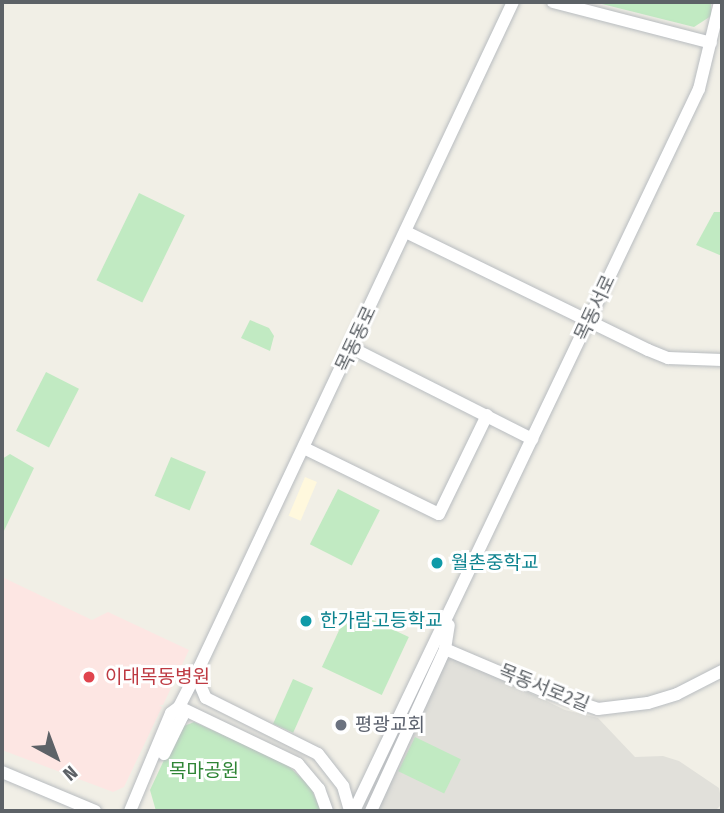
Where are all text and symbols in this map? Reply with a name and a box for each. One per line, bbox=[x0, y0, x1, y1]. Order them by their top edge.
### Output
street label: 목동서로 bbox=[570, 271, 620, 345]
street label: 목동동로 bbox=[331, 302, 381, 376]
place label: 월촌중학교 bbox=[451, 552, 538, 574]
marker: 월촌중학교 bbox=[429, 555, 445, 571]
place label: 한가람고등학교 bbox=[320, 610, 442, 632]
marker: 한가람고등학교 bbox=[298, 613, 314, 629]
street label: 목동서로2길 bbox=[495, 659, 593, 717]
place label: 이대목동병원 bbox=[105, 666, 210, 688]
marker: 이대목동병원 bbox=[79, 667, 99, 687]
place label: 평광교회 bbox=[355, 714, 425, 736]
marker: 평광교회 bbox=[333, 717, 349, 733]
north arrow bbox=[21, 722, 91, 792]
park label: 목마공원 bbox=[169, 760, 239, 782]
text: N bbox=[58, 761, 82, 786]

